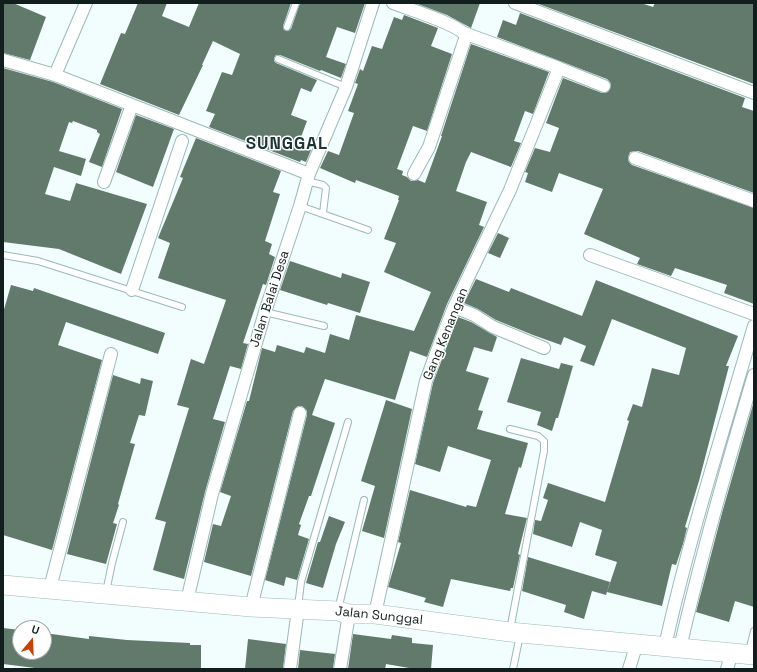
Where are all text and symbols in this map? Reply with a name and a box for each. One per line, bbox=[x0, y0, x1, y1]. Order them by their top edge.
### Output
district label: SUNGGAL bbox=[246, 134, 328, 154]
street label: Jalan Balai Desa bbox=[247, 249, 293, 349]
street label: Gang Kenangan bbox=[420, 286, 472, 382]
street label: Jalan Sunggal bbox=[334, 604, 424, 628]
north arrow bbox=[12, 620, 52, 660]
text: U bbox=[30, 622, 41, 637]

